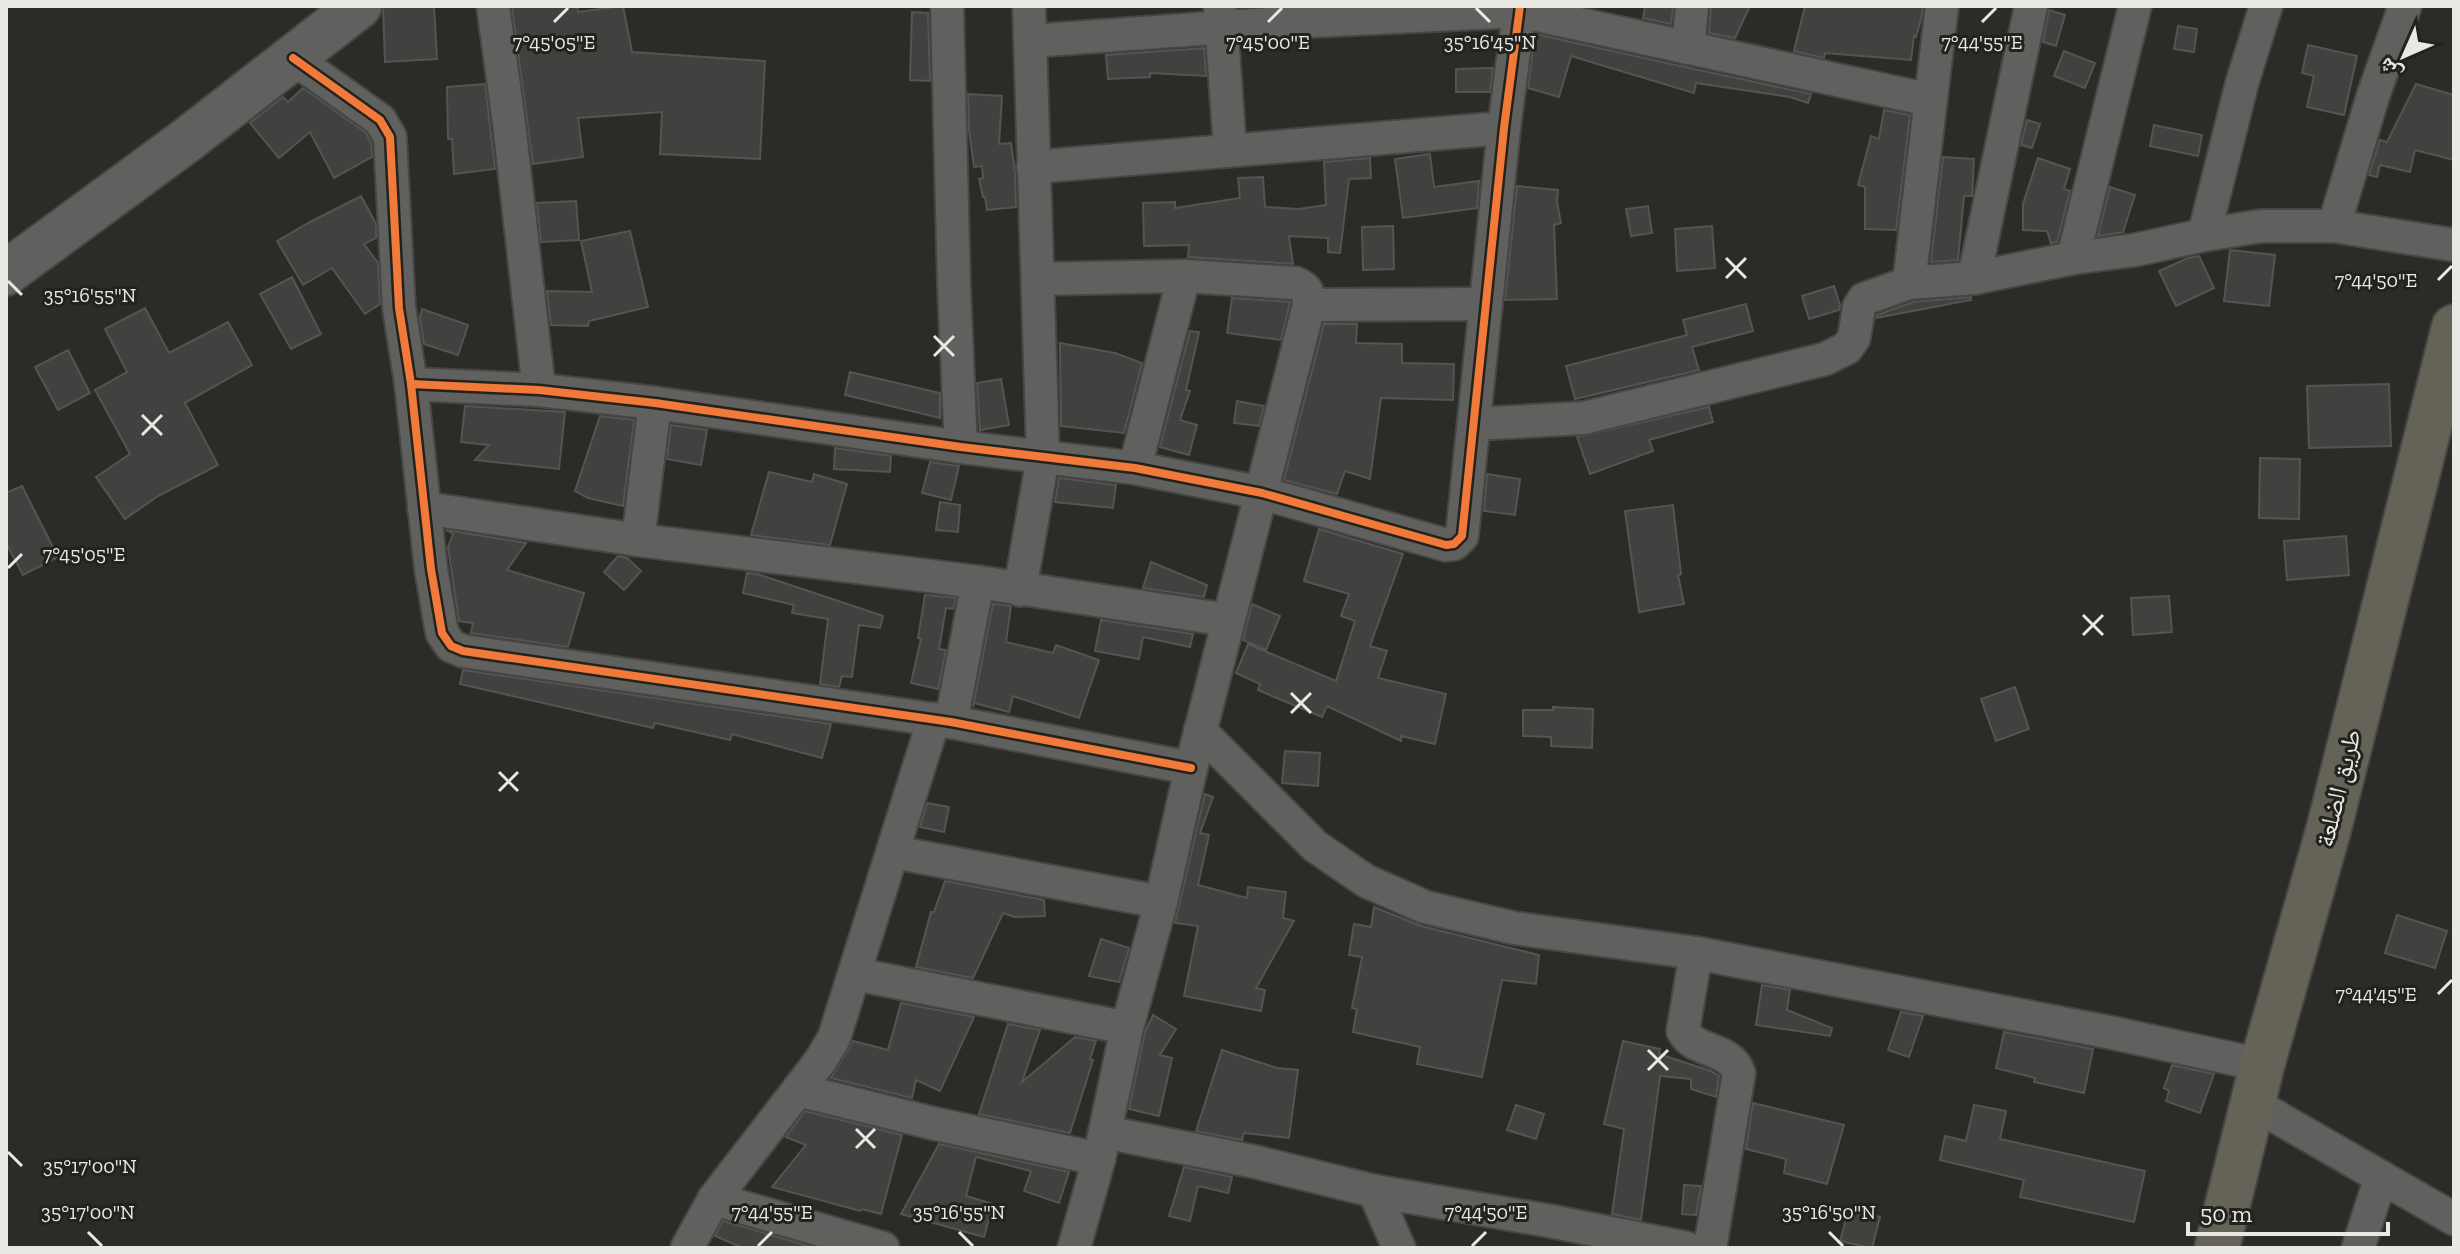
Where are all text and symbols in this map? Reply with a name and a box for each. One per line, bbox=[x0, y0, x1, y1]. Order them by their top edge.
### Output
north arrow bbox=[2364, 16, 2444, 96]
text: 7°45'05"E bbox=[513, 30, 595, 54]
text: 7°45'00"E bbox=[1226, 30, 1310, 54]
text: 35°16'45"N bbox=[1444, 30, 1537, 54]
text: 7°44'55"E bbox=[1941, 30, 2023, 54]
text: ش bbox=[2372, 52, 2408, 88]
text: 7°44'50"E bbox=[2335, 268, 2417, 292]
text: 35°16'55"N bbox=[44, 283, 137, 307]
text: 7°45'05"E bbox=[43, 542, 125, 566]
street label: طريق الضلعة bbox=[2308, 726, 2368, 850]
text: 7°44'45"E bbox=[2336, 982, 2416, 1006]
text: 35°17'00"N bbox=[43, 1154, 137, 1178]
scale bar bbox=[2188, 1186, 2388, 1236]
text: 50 m bbox=[2200, 1199, 2253, 1228]
text: 35°17'00"N bbox=[41, 1200, 135, 1224]
text: 7°44'55"E bbox=[731, 1200, 813, 1224]
text: 35°16'55"N bbox=[913, 1200, 1006, 1224]
text: 7°44'50"E bbox=[1445, 1200, 1527, 1224]
text: 35°16'50"N bbox=[1782, 1200, 1876, 1224]

